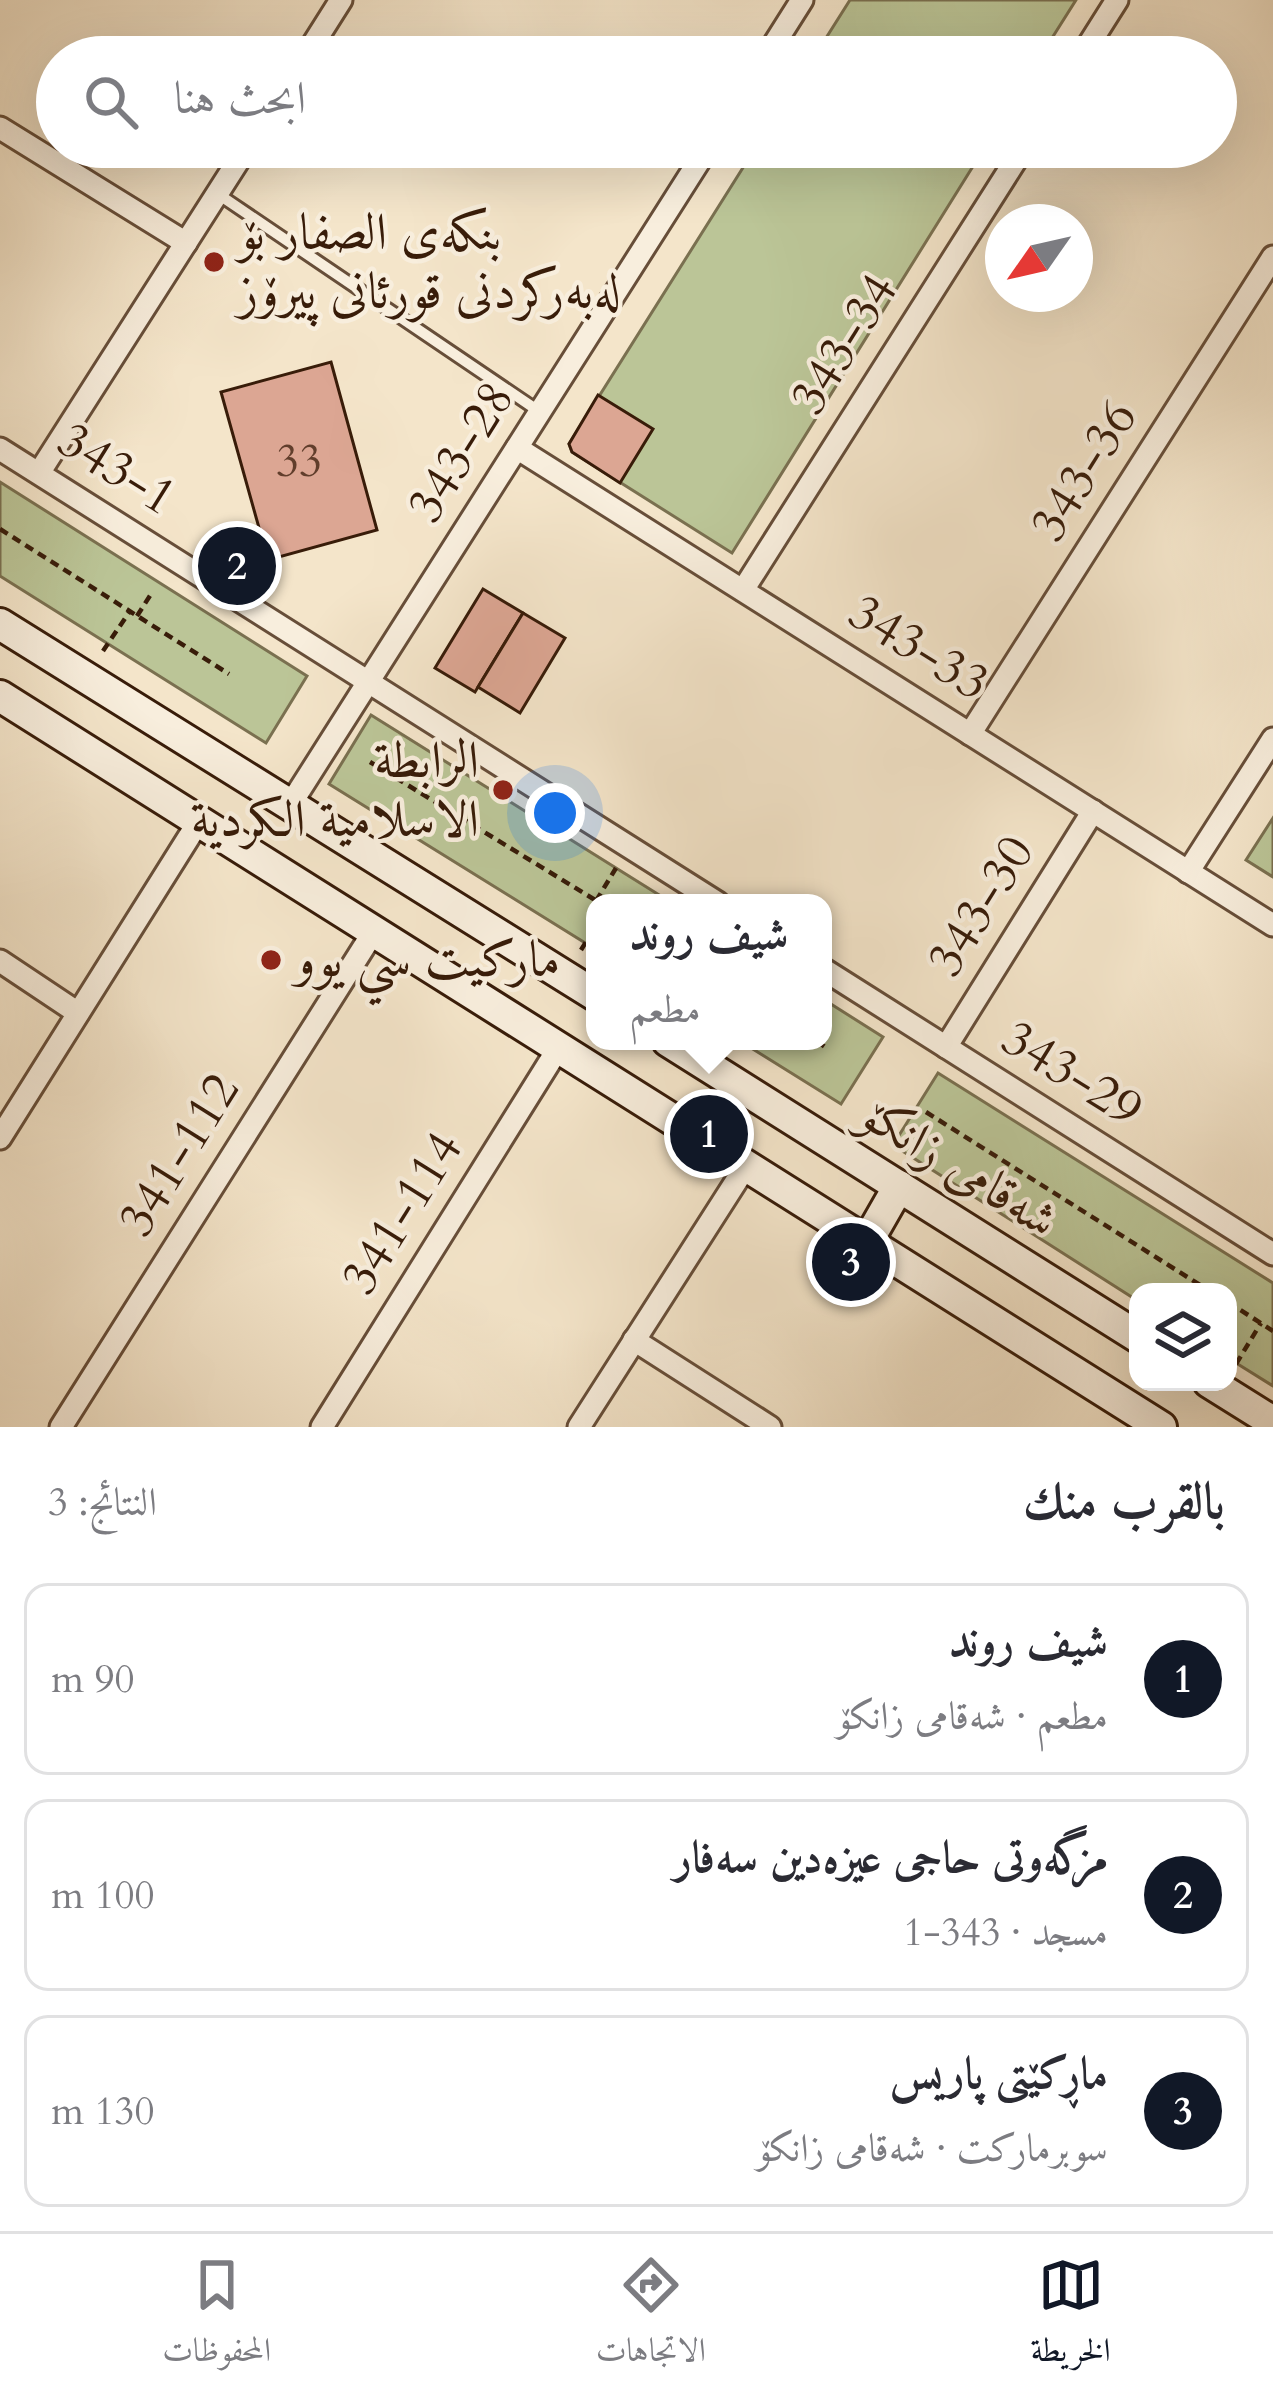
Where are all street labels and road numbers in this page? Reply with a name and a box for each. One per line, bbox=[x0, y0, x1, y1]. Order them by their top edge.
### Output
street label: 343-34 bbox=[774, 260, 914, 428]
street label: 343-28 bbox=[391, 368, 531, 536]
street label: 343-36 bbox=[1014, 387, 1154, 555]
street label: 343-1 bbox=[45, 406, 189, 532]
street label: 343-33 bbox=[835, 578, 1003, 718]
street label: 343-30 bbox=[911, 822, 1051, 990]
street label: 343-29 bbox=[988, 1004, 1156, 1144]
street label: 341-112 bbox=[102, 1060, 256, 1250]
street label: شەقامی زانکۆ bbox=[843, 1077, 1071, 1255]
street label: 341-114 bbox=[325, 1118, 479, 1308]

